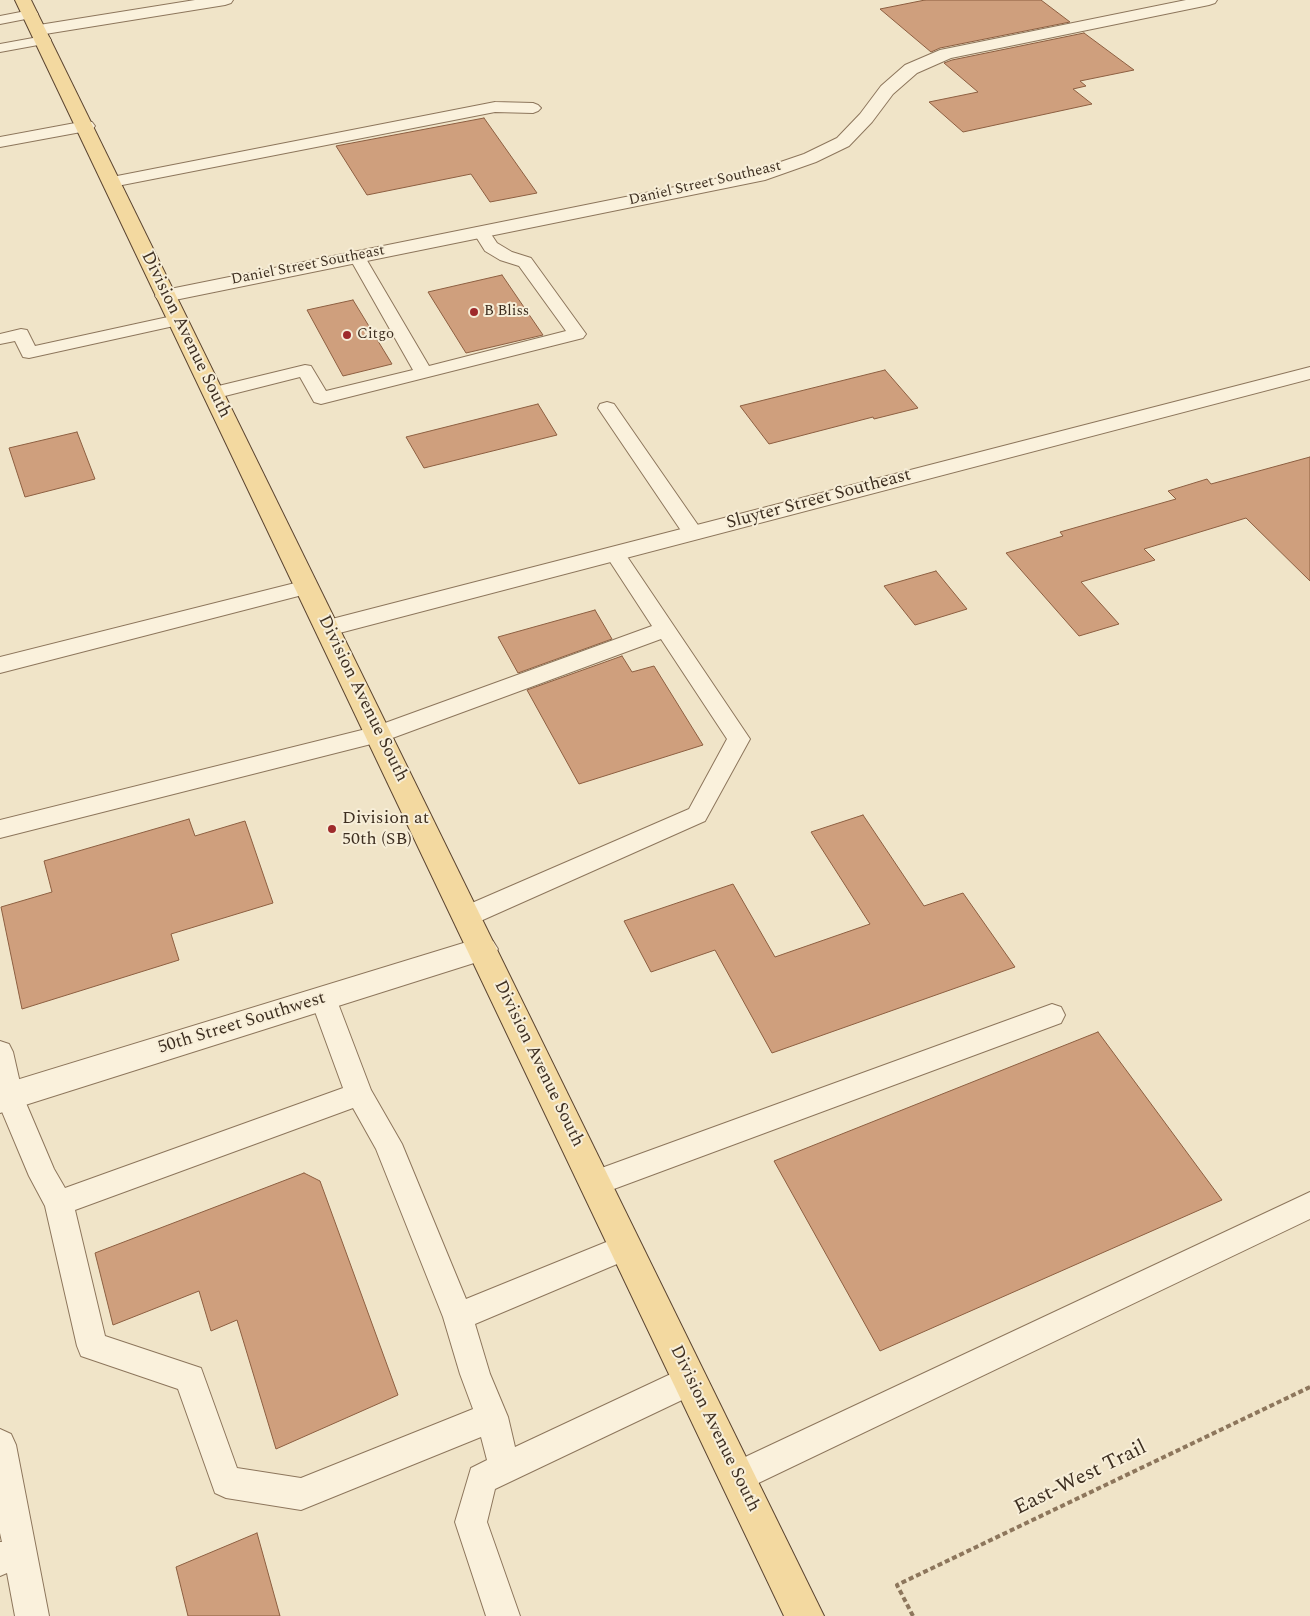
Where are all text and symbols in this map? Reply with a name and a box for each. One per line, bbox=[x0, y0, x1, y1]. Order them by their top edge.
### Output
street label: Daniel Street Southeast bbox=[627, 158, 783, 210]
street label: Daniel Street Southeast bbox=[230, 242, 386, 290]
street label: Division Avenue South bbox=[135, 248, 235, 422]
place label: B Bliss bbox=[484, 303, 529, 321]
marker: B Bliss bbox=[468, 306, 480, 318]
place label: Citgo bbox=[357, 326, 394, 344]
marker: Citgo bbox=[341, 329, 353, 341]
street label: Sluyter Street Southeast bbox=[724, 465, 914, 535]
street label: Division Avenue South bbox=[312, 612, 412, 786]
place label: Division at 50th (SB) bbox=[342, 808, 429, 851]
marker: Division at 50th (SB) bbox=[326, 823, 338, 835]
street label: Division Avenue South bbox=[488, 977, 588, 1151]
street label: 50th Street Southwest bbox=[156, 988, 328, 1060]
street label: Division Avenue South bbox=[664, 1342, 764, 1516]
street label: East-West Trail bbox=[1011, 1436, 1151, 1522]

